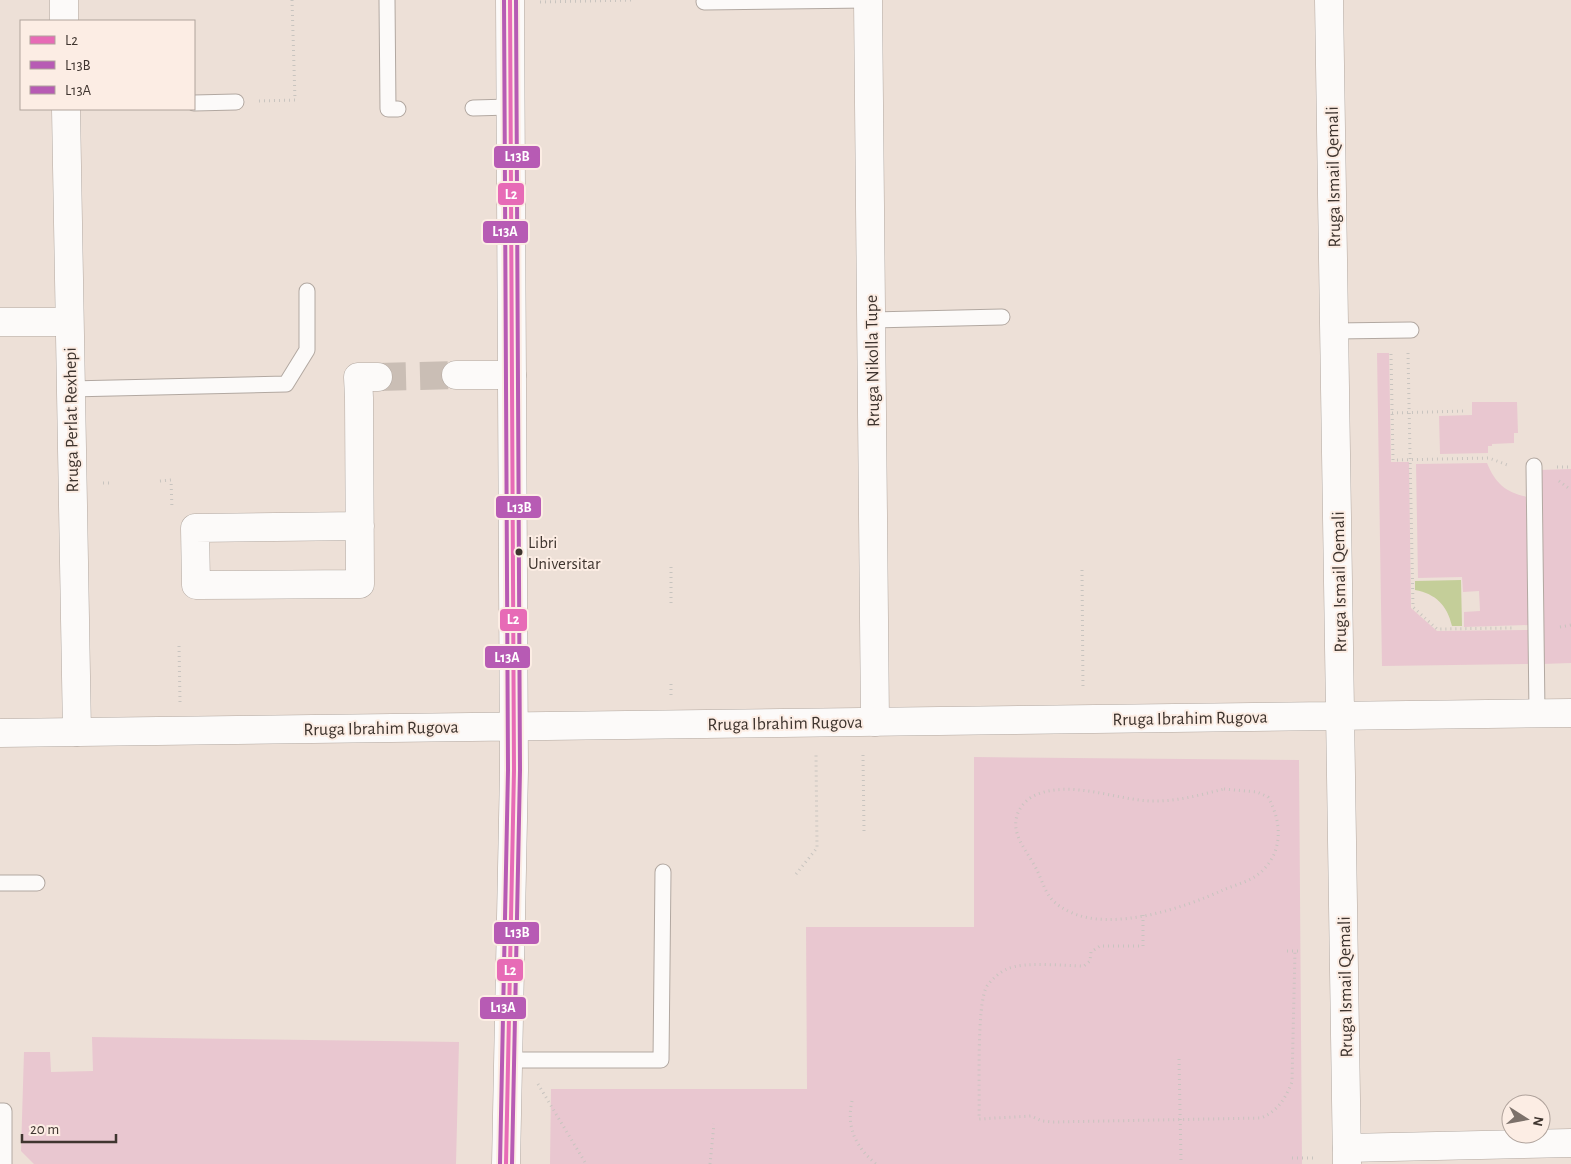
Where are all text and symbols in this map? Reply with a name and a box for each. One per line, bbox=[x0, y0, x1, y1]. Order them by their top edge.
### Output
legend bbox=[20, 20, 195, 110]
text: L2 bbox=[65, 33, 78, 48]
text: L13B bbox=[65, 58, 91, 73]
text: L13A bbox=[65, 83, 92, 98]
street label: Rruga Ismail Qemali bbox=[1324, 106, 1344, 248]
line badge: L13B bbox=[493, 145, 541, 169]
text: L13B bbox=[504, 150, 530, 164]
line badge: L2 bbox=[497, 182, 525, 206]
text: L2 bbox=[505, 188, 518, 202]
line badge: L13A bbox=[482, 220, 529, 244]
text: L13A bbox=[492, 225, 518, 239]
street label: Rruga Nikolla Tupe bbox=[863, 295, 883, 427]
street label: Rruga Perlat Rexhepi bbox=[62, 347, 82, 493]
line badge: L13B bbox=[495, 495, 542, 519]
text: L13B bbox=[506, 501, 532, 515]
street label: Rruga Ismail Qemali bbox=[1330, 511, 1350, 653]
place label: Libri Universitar bbox=[528, 534, 601, 572]
marker: Libri Universitar bbox=[514, 547, 524, 557]
line badge: L2 bbox=[499, 608, 528, 632]
text: L2 bbox=[507, 613, 520, 627]
line badge: L13A bbox=[484, 645, 531, 669]
text: L13A bbox=[494, 651, 520, 665]
street label: Rruga Ibrahim Rugova bbox=[1112, 709, 1268, 729]
street label: Rruga Ibrahim Rugova bbox=[707, 714, 863, 734]
street label: Rruga Ibrahim Rugova bbox=[303, 719, 459, 739]
street label: Rruga Ismail Qemali bbox=[1336, 916, 1356, 1058]
line badge: L13B bbox=[493, 921, 540, 945]
text: L13B bbox=[504, 926, 530, 940]
line badge: L2 bbox=[496, 958, 524, 982]
text: L2 bbox=[504, 964, 517, 978]
line badge: L13A bbox=[479, 996, 527, 1020]
text: L13A bbox=[490, 1001, 516, 1015]
north arrow bbox=[1501, 1094, 1551, 1144]
scale bar bbox=[22, 1112, 116, 1144]
text: N bbox=[1530, 1115, 1546, 1127]
text: 20 m bbox=[30, 1122, 59, 1137]

